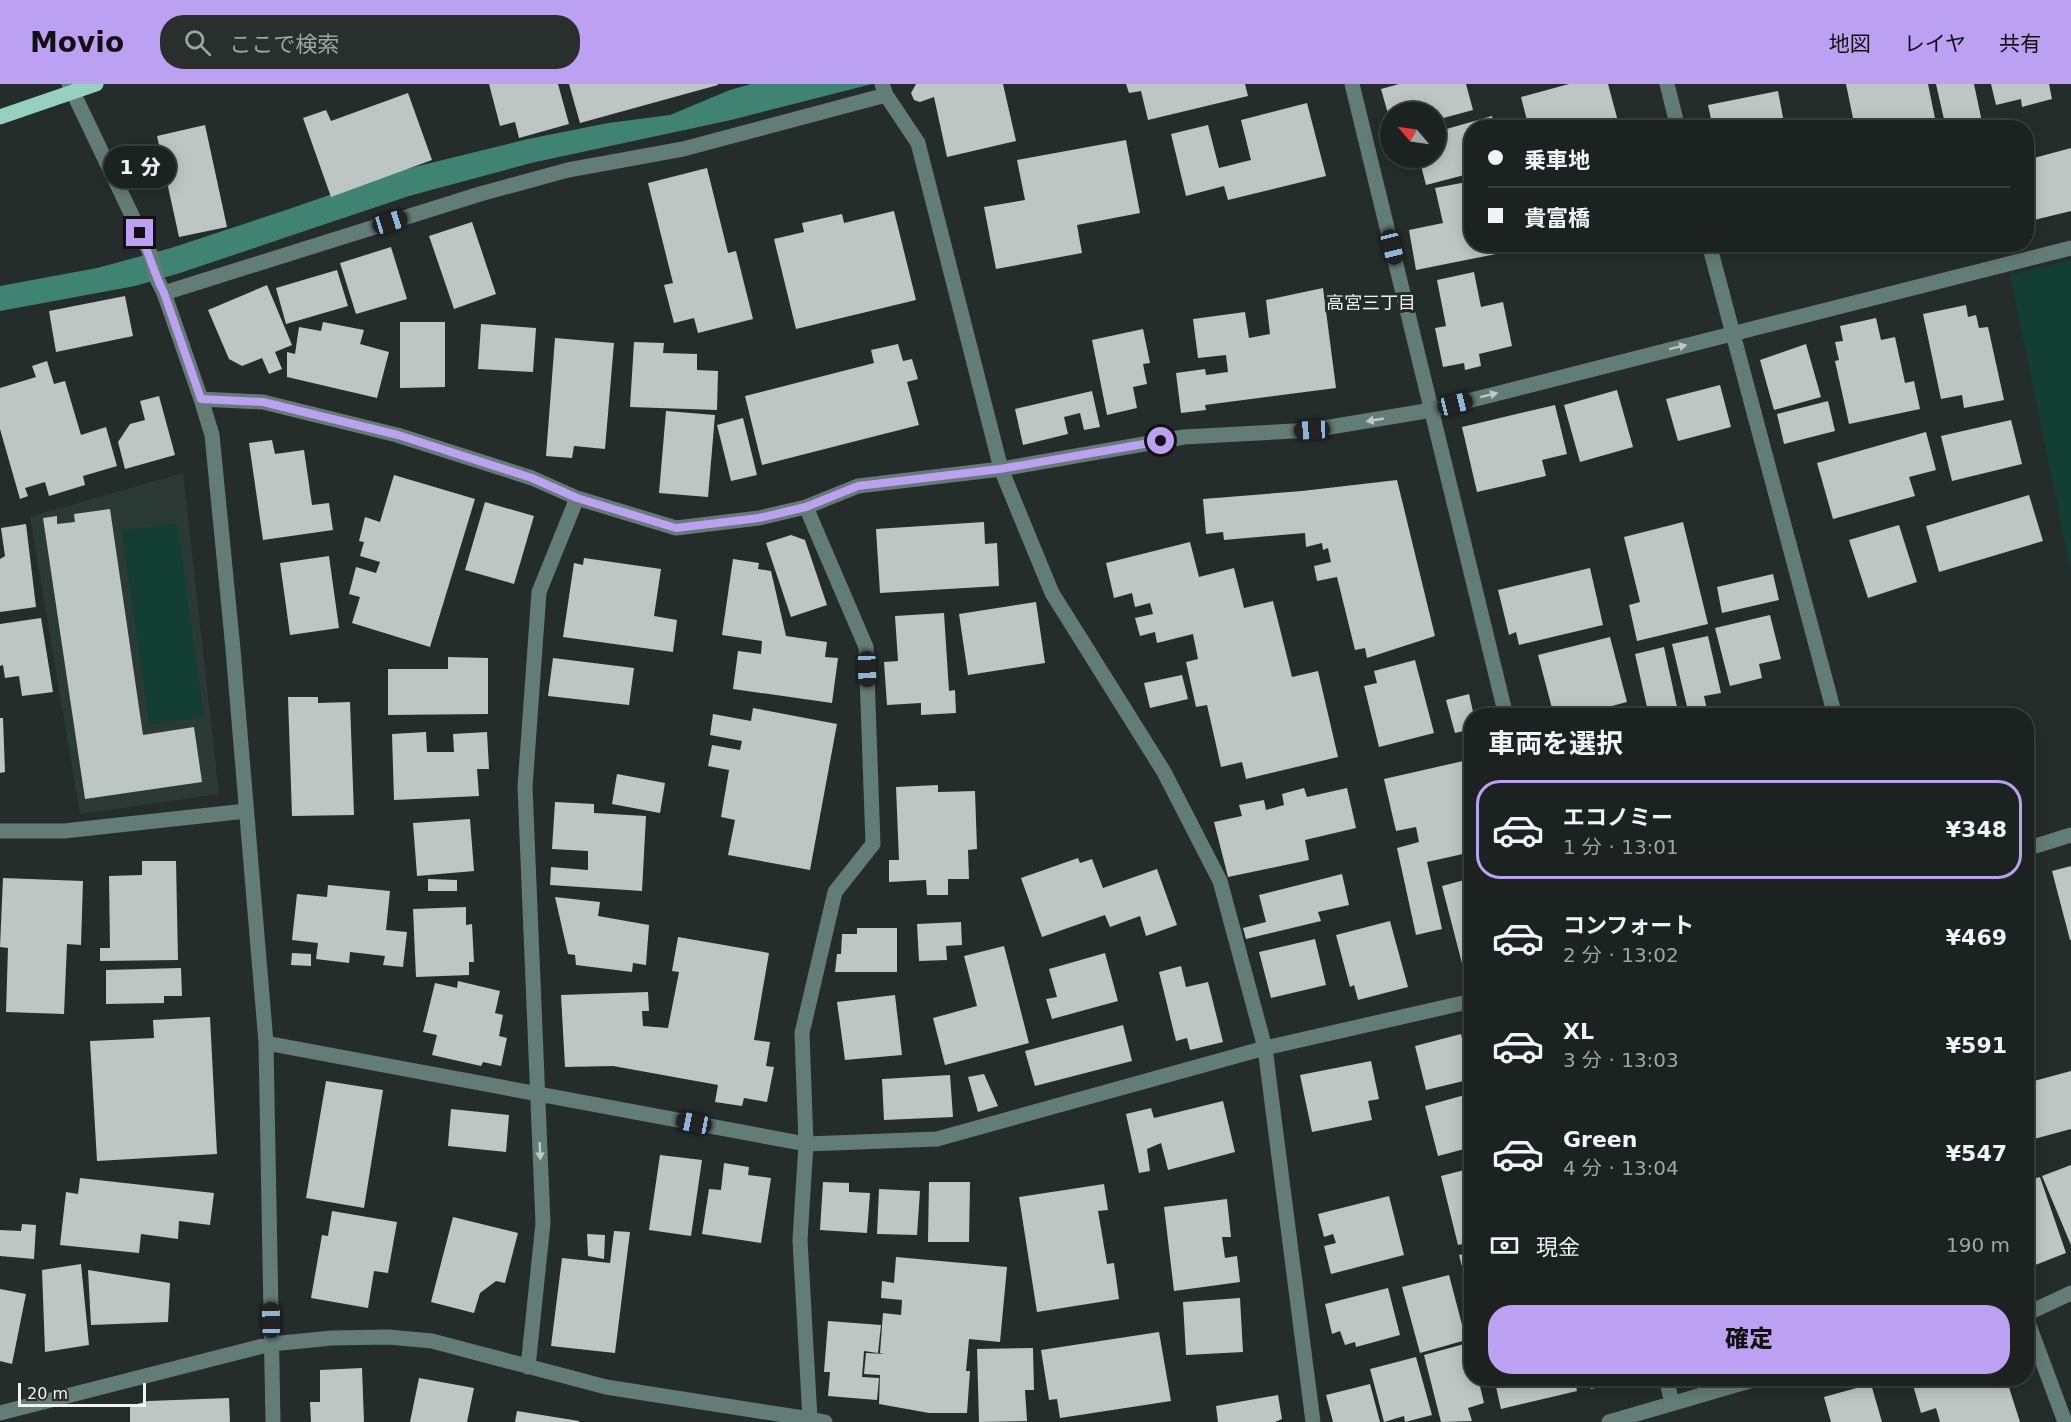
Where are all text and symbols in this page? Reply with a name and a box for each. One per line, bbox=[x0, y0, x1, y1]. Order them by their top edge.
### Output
search box bbox=[160, 15, 580, 69]
text: Movio bbox=[30, 26, 124, 59]
icon: search bbox=[181, 26, 214, 59]
text: ここで検索 bbox=[229, 32, 339, 57]
text: 地図 bbox=[1829, 32, 1871, 56]
text: レイヤ bbox=[1904, 32, 1966, 56]
text: 共有 bbox=[1999, 32, 2041, 56]
north arrow bbox=[1380, 102, 1446, 168]
map controls bbox=[1380, 102, 1446, 168]
callout: 1 分 bbox=[104, 146, 176, 188]
text: 乗車地 bbox=[1524, 148, 1590, 173]
text: 1 分 bbox=[120, 155, 160, 179]
text: 貴富橋 bbox=[1524, 206, 1590, 231]
car bbox=[370, 208, 410, 236]
route end bbox=[126, 219, 153, 246]
car bbox=[1379, 227, 1405, 267]
district label: 高宮三丁目 bbox=[1326, 292, 1416, 313]
one-way arrow bbox=[1669, 341, 1687, 351]
one-way arrow bbox=[1480, 390, 1498, 400]
car bbox=[1435, 391, 1475, 417]
one-way arrow bbox=[1365, 415, 1384, 424]
car bbox=[1294, 420, 1330, 440]
route start bbox=[1147, 427, 1174, 454]
car bbox=[857, 651, 877, 687]
text: 車両を選択 bbox=[1488, 728, 1623, 759]
icon: car bbox=[1491, 803, 1545, 857]
text: エコノミー bbox=[1563, 805, 1673, 830]
text: ¥348 bbox=[1946, 817, 2007, 842]
text: 1 分 · 13:01 bbox=[1563, 835, 1679, 859]
icon: car bbox=[1491, 911, 1545, 965]
text: コンフォート bbox=[1563, 913, 1694, 938]
text: ¥469 bbox=[1946, 925, 2007, 950]
text: 2 分 · 13:02 bbox=[1563, 943, 1679, 967]
icon: car bbox=[1491, 1019, 1545, 1073]
text: XL bbox=[1563, 1019, 1594, 1044]
text: ¥591 bbox=[1946, 1033, 2007, 1058]
text: 3 分 · 13:03 bbox=[1563, 1048, 1679, 1072]
car bbox=[675, 1111, 713, 1135]
icon: car bbox=[1491, 1127, 1545, 1181]
text: Green bbox=[1563, 1127, 1637, 1152]
text: ¥547 bbox=[1946, 1141, 2007, 1166]
one-way arrow bbox=[536, 1142, 545, 1161]
text: 4 分 · 13:04 bbox=[1563, 1156, 1679, 1180]
icon: cash bbox=[1488, 1229, 1521, 1262]
text: 190 m bbox=[1946, 1233, 2010, 1257]
text: 現金 bbox=[1536, 1235, 1580, 1260]
car bbox=[262, 1302, 280, 1338]
button: 確定 bbox=[1488, 1305, 2010, 1374]
scale bar bbox=[18, 1380, 146, 1408]
text: 20 m bbox=[27, 1384, 68, 1403]

